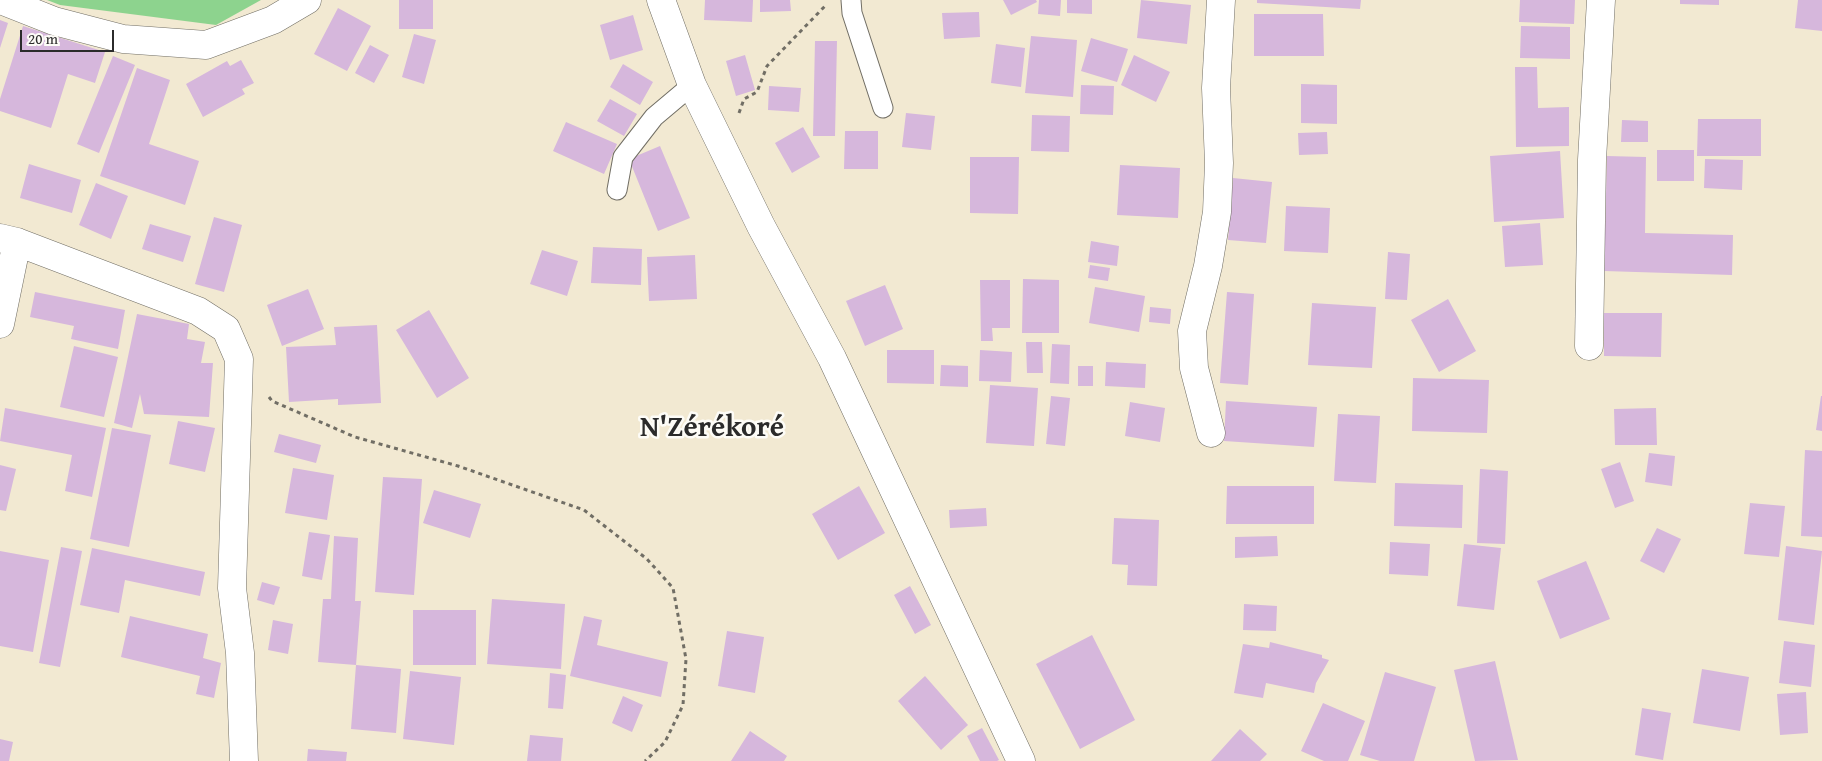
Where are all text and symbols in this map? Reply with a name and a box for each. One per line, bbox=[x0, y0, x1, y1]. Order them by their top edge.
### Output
scale bar bbox=[22, 20, 116, 52]
text: 20 m bbox=[28, 28, 58, 49]
district label: N'Zérékoré bbox=[640, 412, 784, 446]

